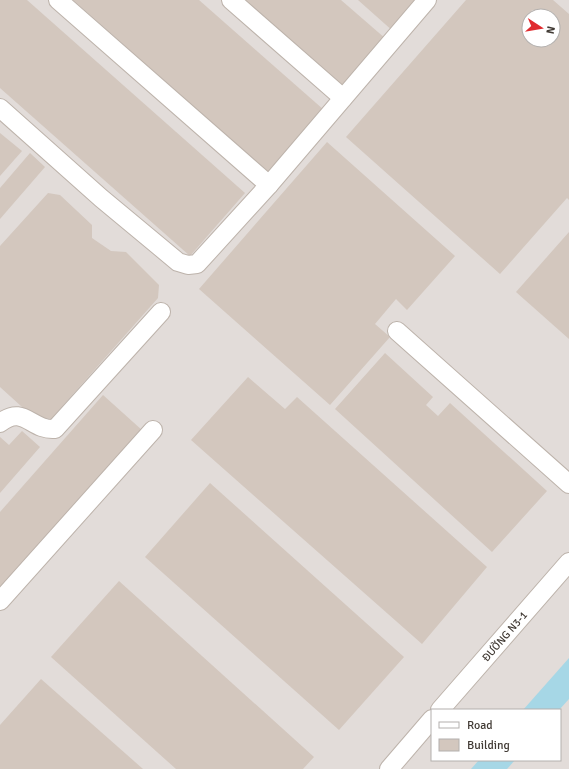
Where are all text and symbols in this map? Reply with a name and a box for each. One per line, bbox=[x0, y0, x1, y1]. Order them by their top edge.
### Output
north arrow bbox=[521, 8, 561, 48]
text: N bbox=[543, 25, 557, 35]
street label: ĐƯỜNG N3-1 bbox=[479, 608, 530, 664]
legend bbox=[431, 709, 561, 761]
text: Road bbox=[467, 718, 493, 733]
text: Building bbox=[467, 738, 510, 753]

